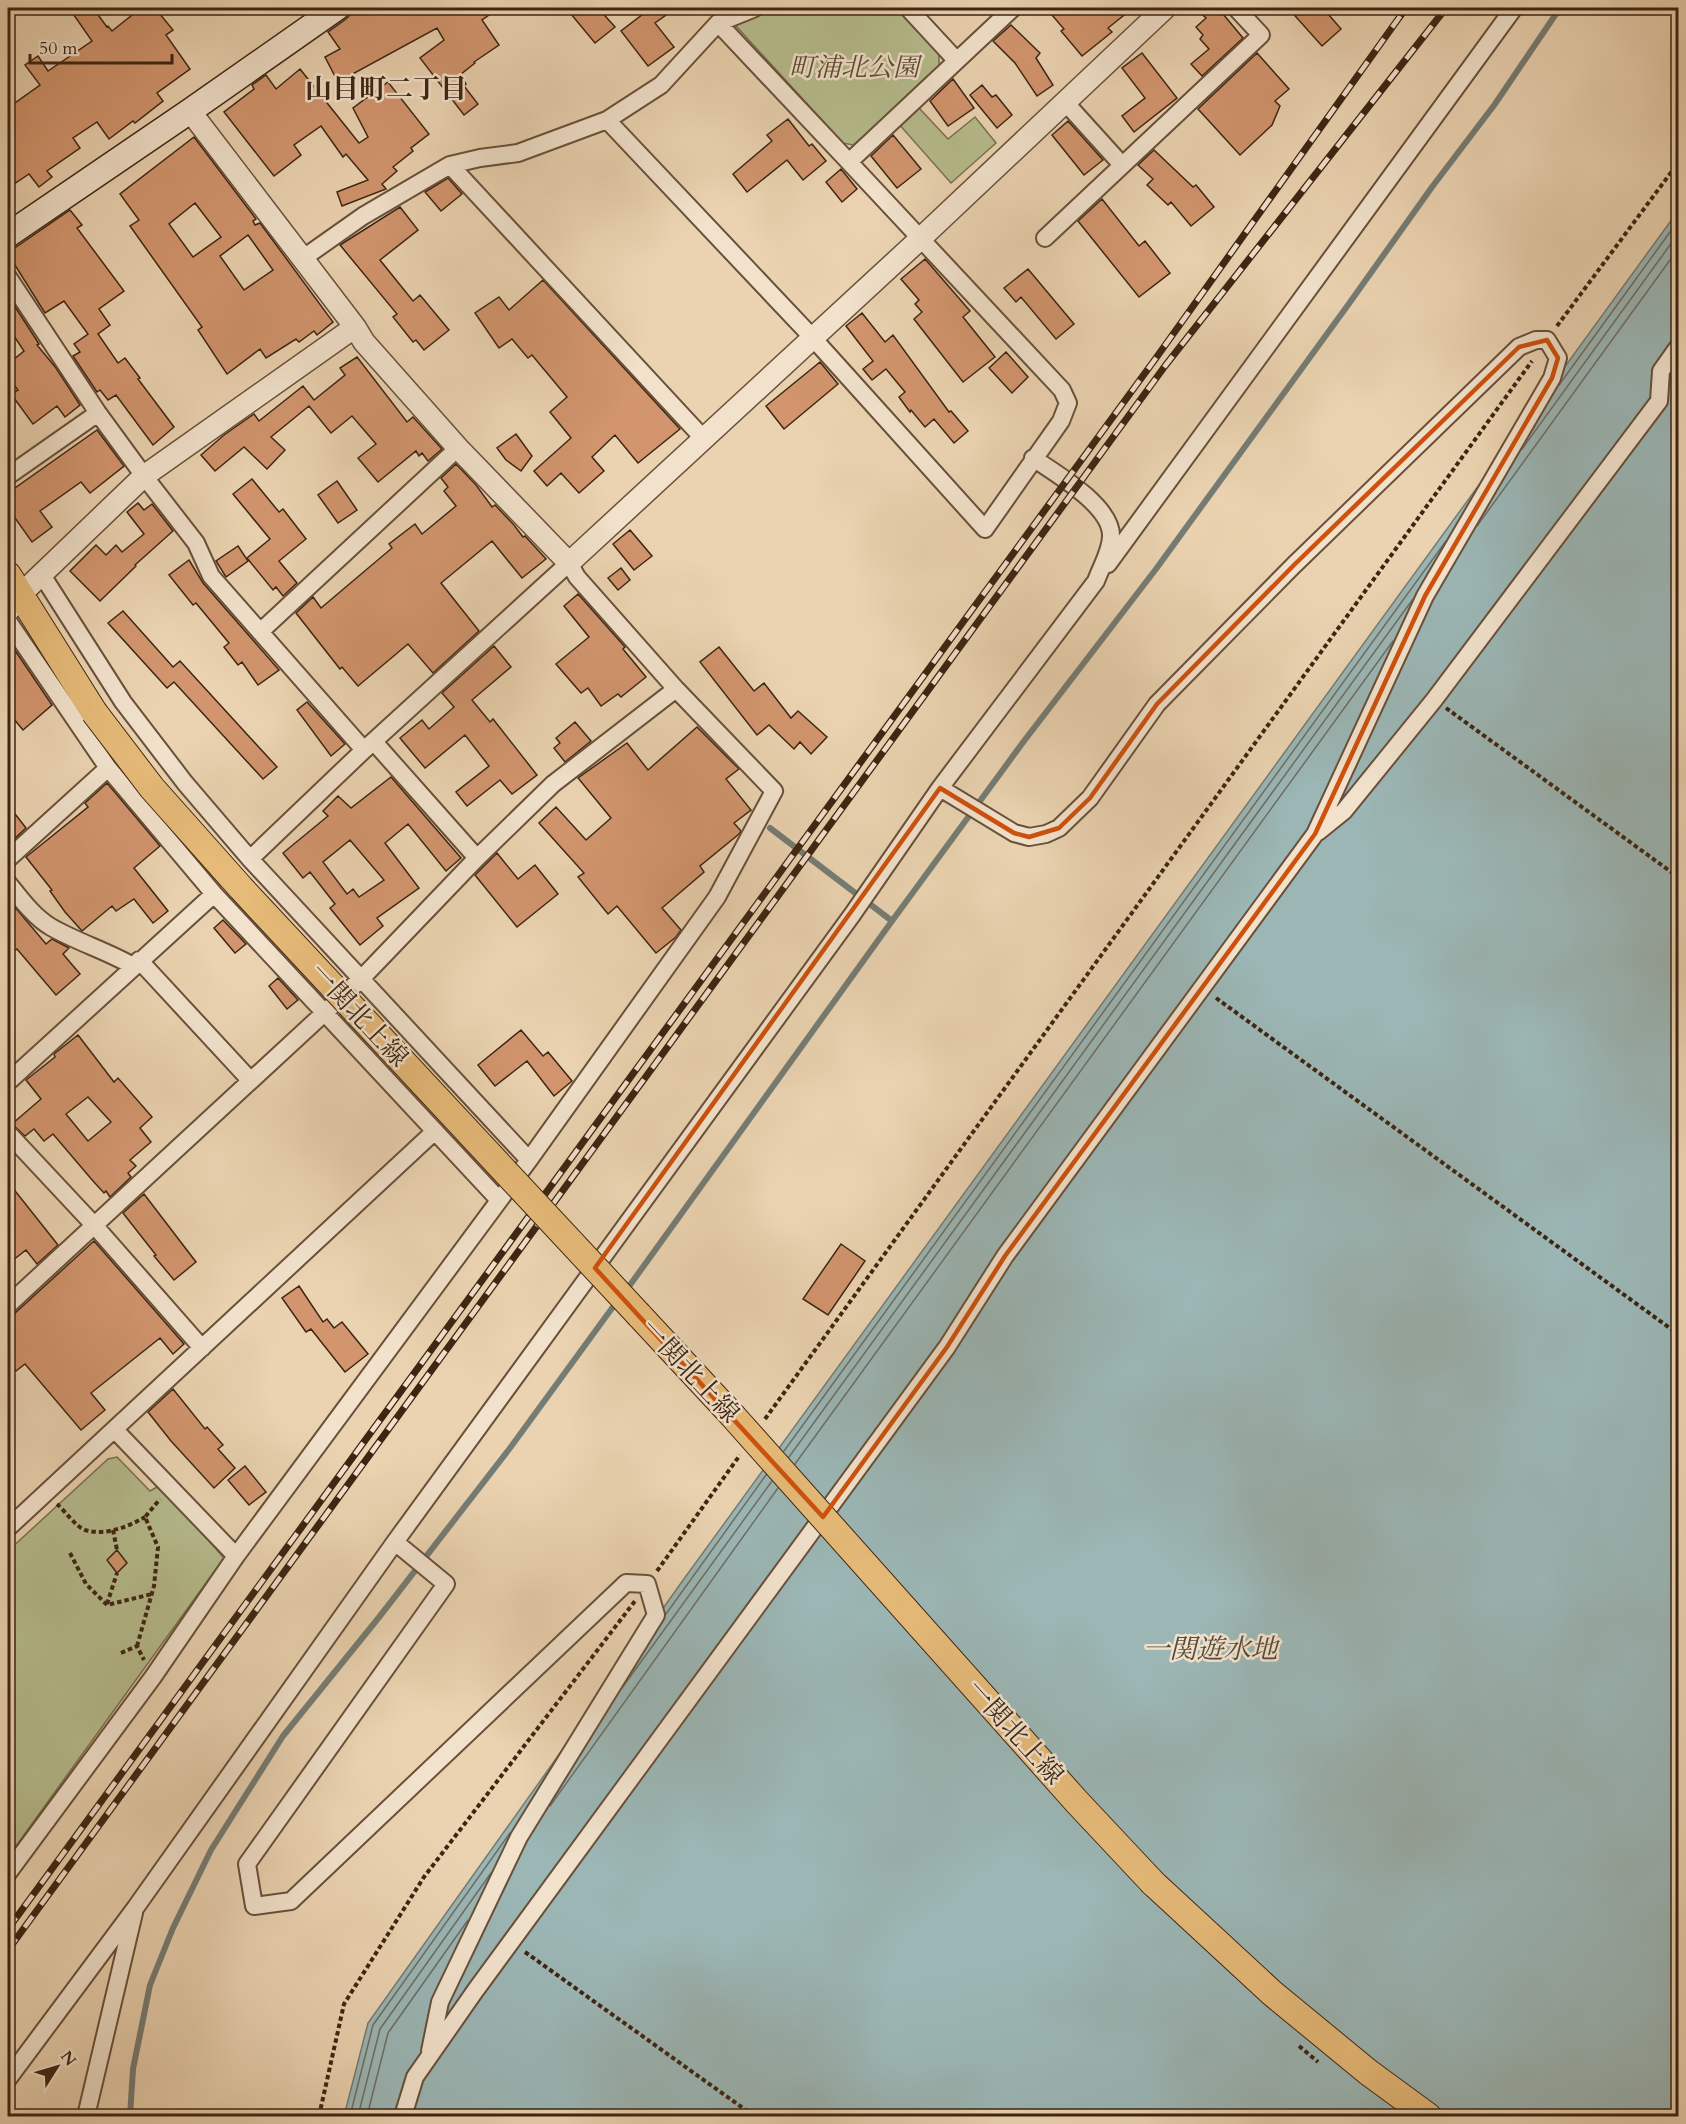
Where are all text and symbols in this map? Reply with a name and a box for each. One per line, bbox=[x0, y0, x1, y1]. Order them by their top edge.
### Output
scale bar bbox=[30, 27, 172, 65]
text: 50 m bbox=[39, 36, 78, 61]
park label: 町浦北公園 bbox=[789, 50, 923, 85]
district label: 山目町二丁目 bbox=[305, 71, 467, 108]
street label: 一関北上線 bbox=[302, 956, 416, 1074]
street label: 一関北上線 bbox=[633, 1312, 747, 1430]
water label: 一関遊水地 bbox=[1143, 1631, 1280, 1668]
street label: 一関北上線 bbox=[958, 1672, 1072, 1792]
north arrow bbox=[27, 2037, 87, 2097]
text: N bbox=[55, 2046, 81, 2071]

